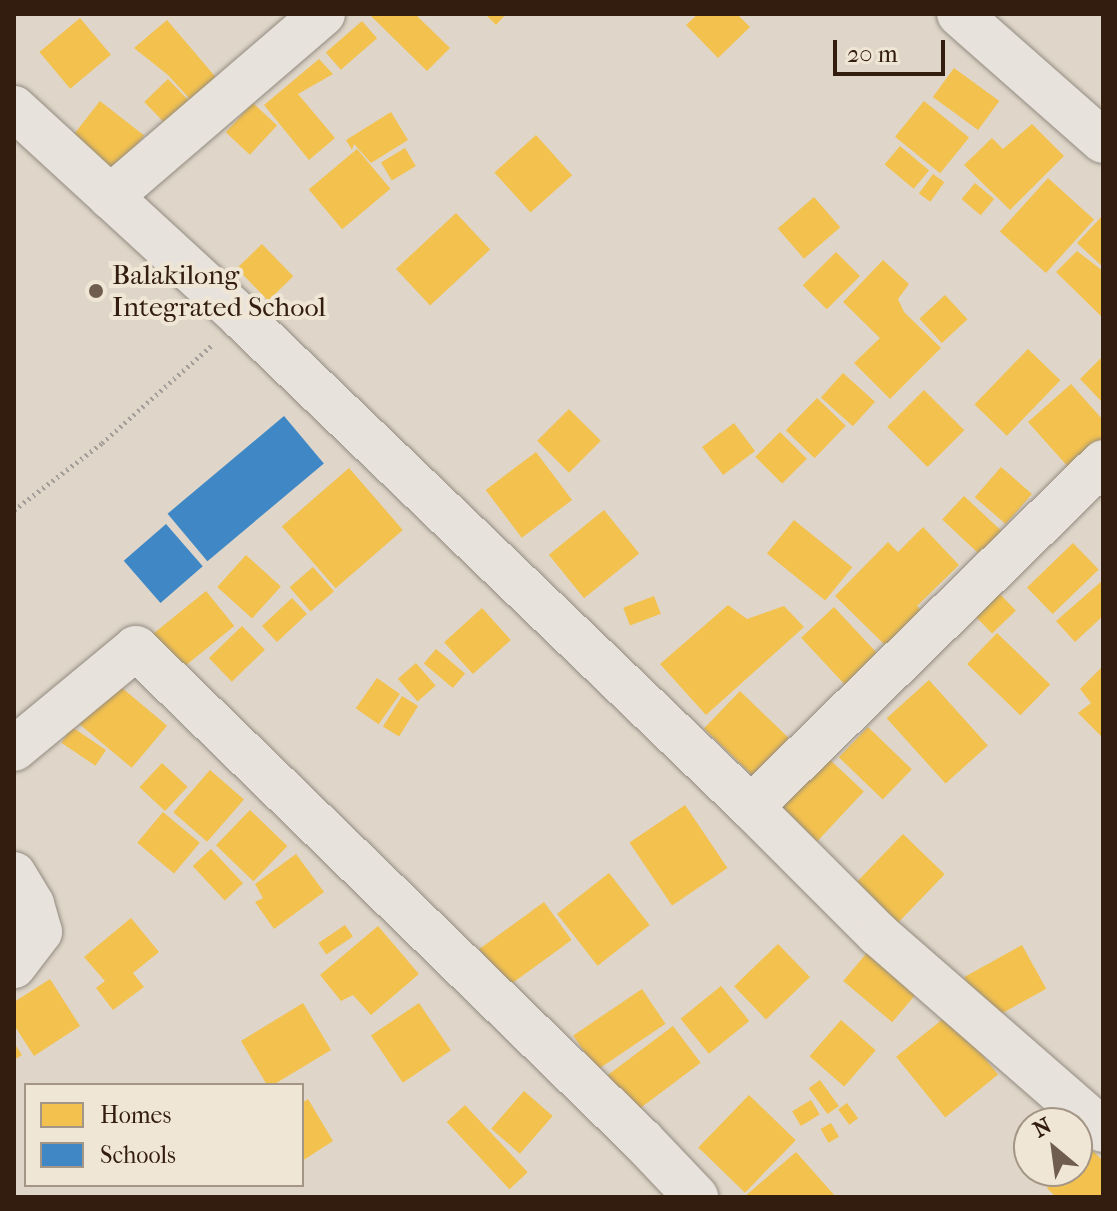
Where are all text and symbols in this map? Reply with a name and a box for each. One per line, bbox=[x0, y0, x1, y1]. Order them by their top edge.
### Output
scale bar bbox=[837, 24, 949, 74]
text: 20 m bbox=[847, 40, 898, 68]
place label: Balakilong Integrated School bbox=[112, 258, 326, 324]
marker: Balakilong Integrated School bbox=[87, 282, 105, 300]
legend bbox=[24, 1083, 304, 1187]
text: Homes bbox=[100, 1101, 171, 1129]
north arrow bbox=[1013, 1107, 1093, 1187]
text: N bbox=[1029, 1112, 1056, 1143]
text: Schools bbox=[100, 1141, 176, 1169]

